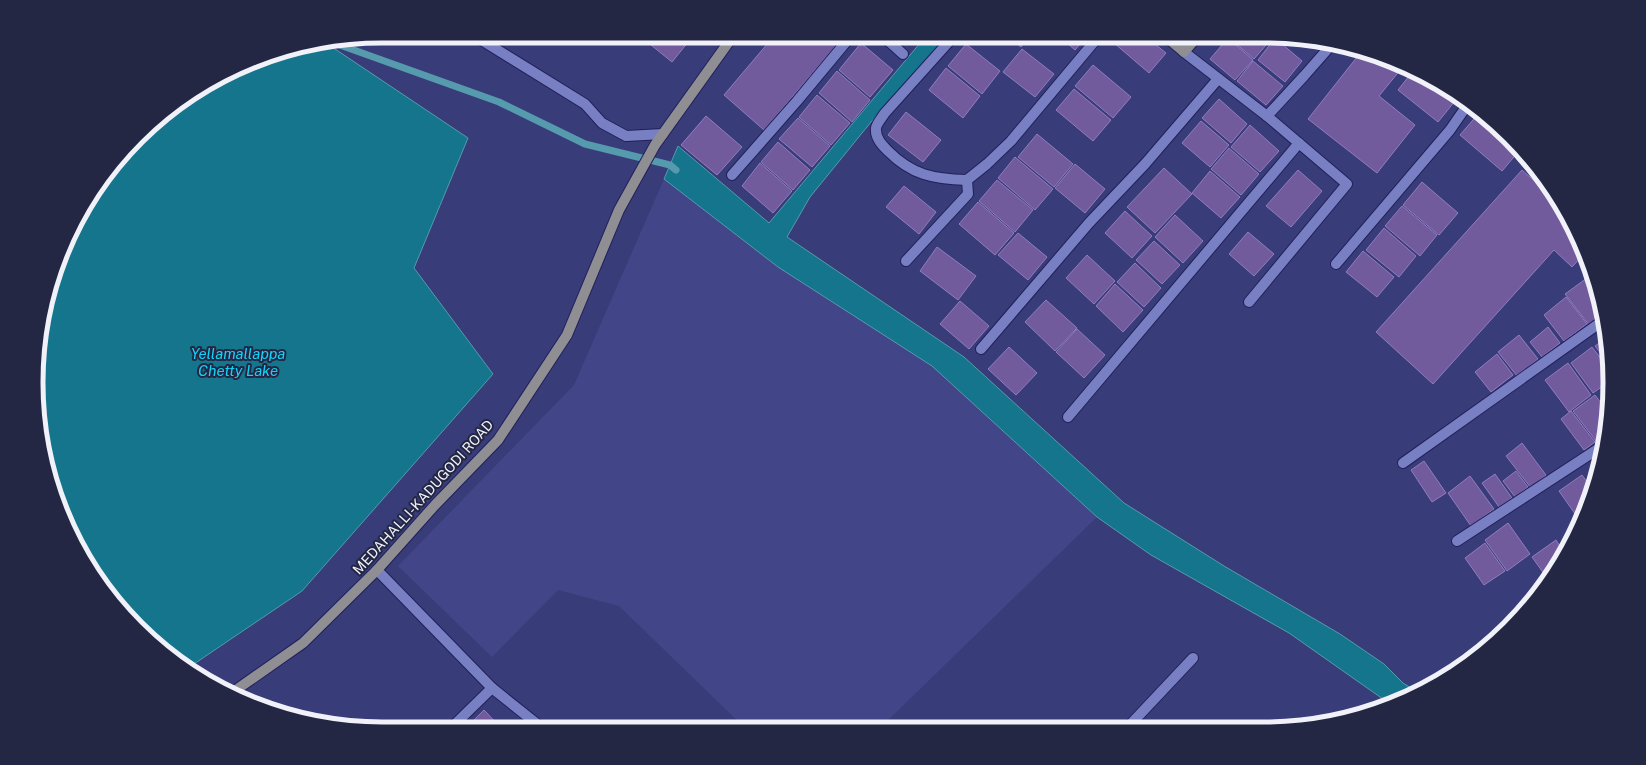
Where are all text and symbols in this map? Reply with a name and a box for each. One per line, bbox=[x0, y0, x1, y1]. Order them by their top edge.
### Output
water label: Yellamallappa Chetty Lake bbox=[191, 345, 285, 379]
street label: MEDAHALLI-KADUGODI ROAD bbox=[349, 417, 497, 577]

